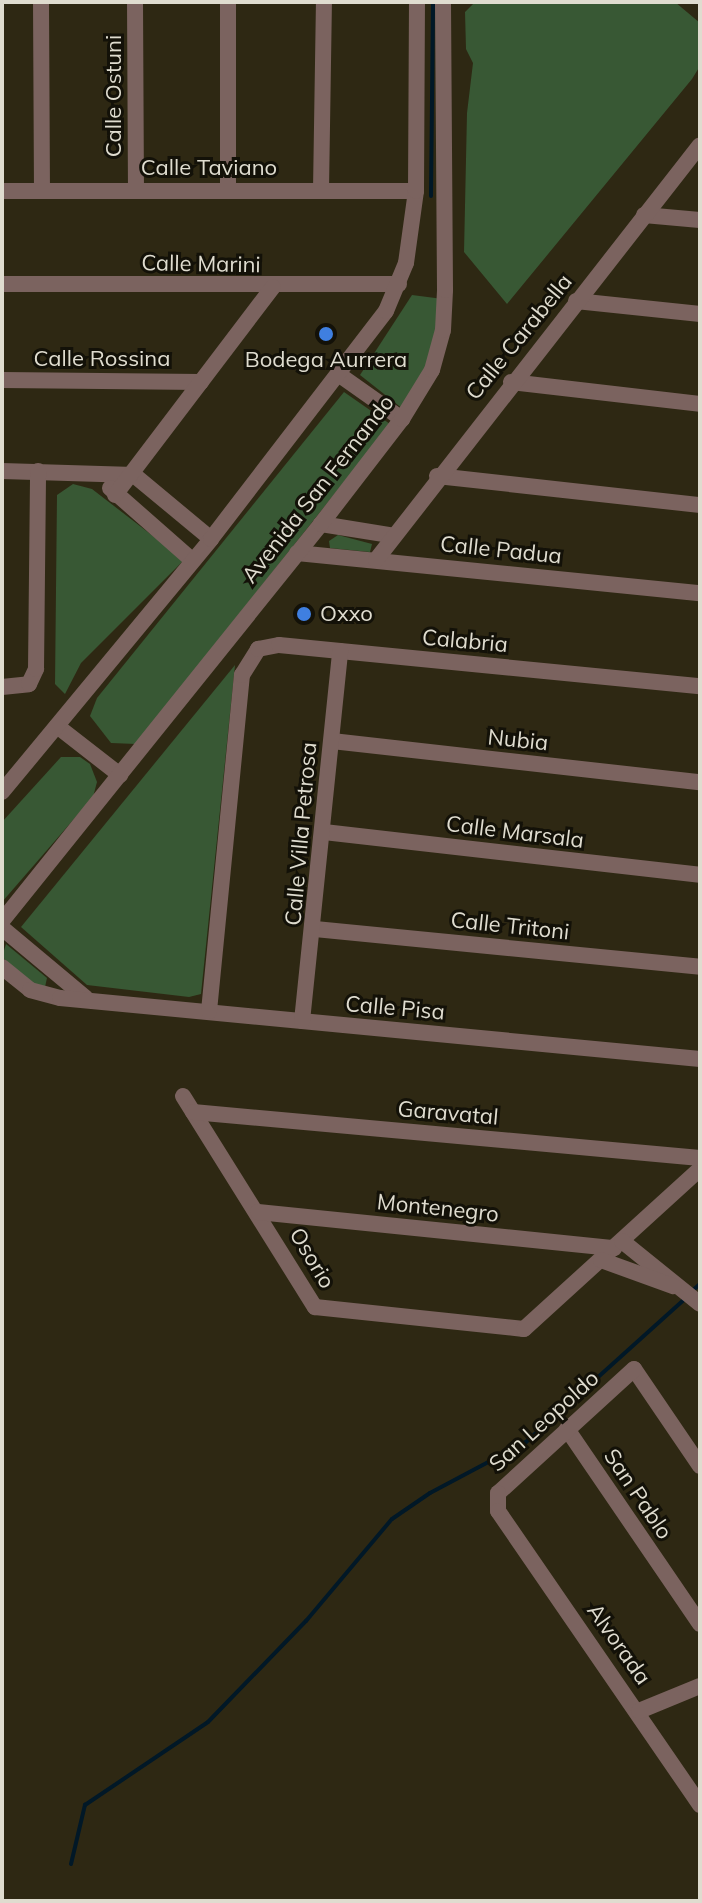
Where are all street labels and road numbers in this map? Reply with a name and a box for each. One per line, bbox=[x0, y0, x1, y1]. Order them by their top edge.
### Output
street label: Calle Ostuni bbox=[101, 35, 127, 157]
street label: Calle Taviano bbox=[141, 155, 277, 181]
street label: Calle Marini bbox=[141, 250, 261, 278]
street label: Calle Carabella bbox=[460, 269, 578, 405]
street label: Calle Rossina bbox=[34, 346, 170, 372]
street label: Avenida San Fernando bbox=[236, 390, 400, 588]
street label: Calle Padua bbox=[439, 530, 563, 570]
street label: Calabria bbox=[421, 624, 509, 658]
street label: Nubia bbox=[486, 724, 550, 756]
street label: Calle Villa Petrosa bbox=[280, 741, 322, 927]
street label: Calle Marsala bbox=[445, 810, 585, 854]
street label: Calle Tritoni bbox=[449, 907, 571, 945]
street label: Calle Pisa bbox=[344, 991, 446, 1025]
street label: Garavatal bbox=[397, 1095, 499, 1131]
street label: Montenegro bbox=[376, 1188, 500, 1228]
street label: Osorio bbox=[284, 1223, 340, 1293]
street label: San Leopoldo bbox=[484, 1365, 604, 1477]
street label: San Pablo bbox=[598, 1444, 678, 1544]
street label: Alvorada bbox=[582, 1598, 656, 1690]

